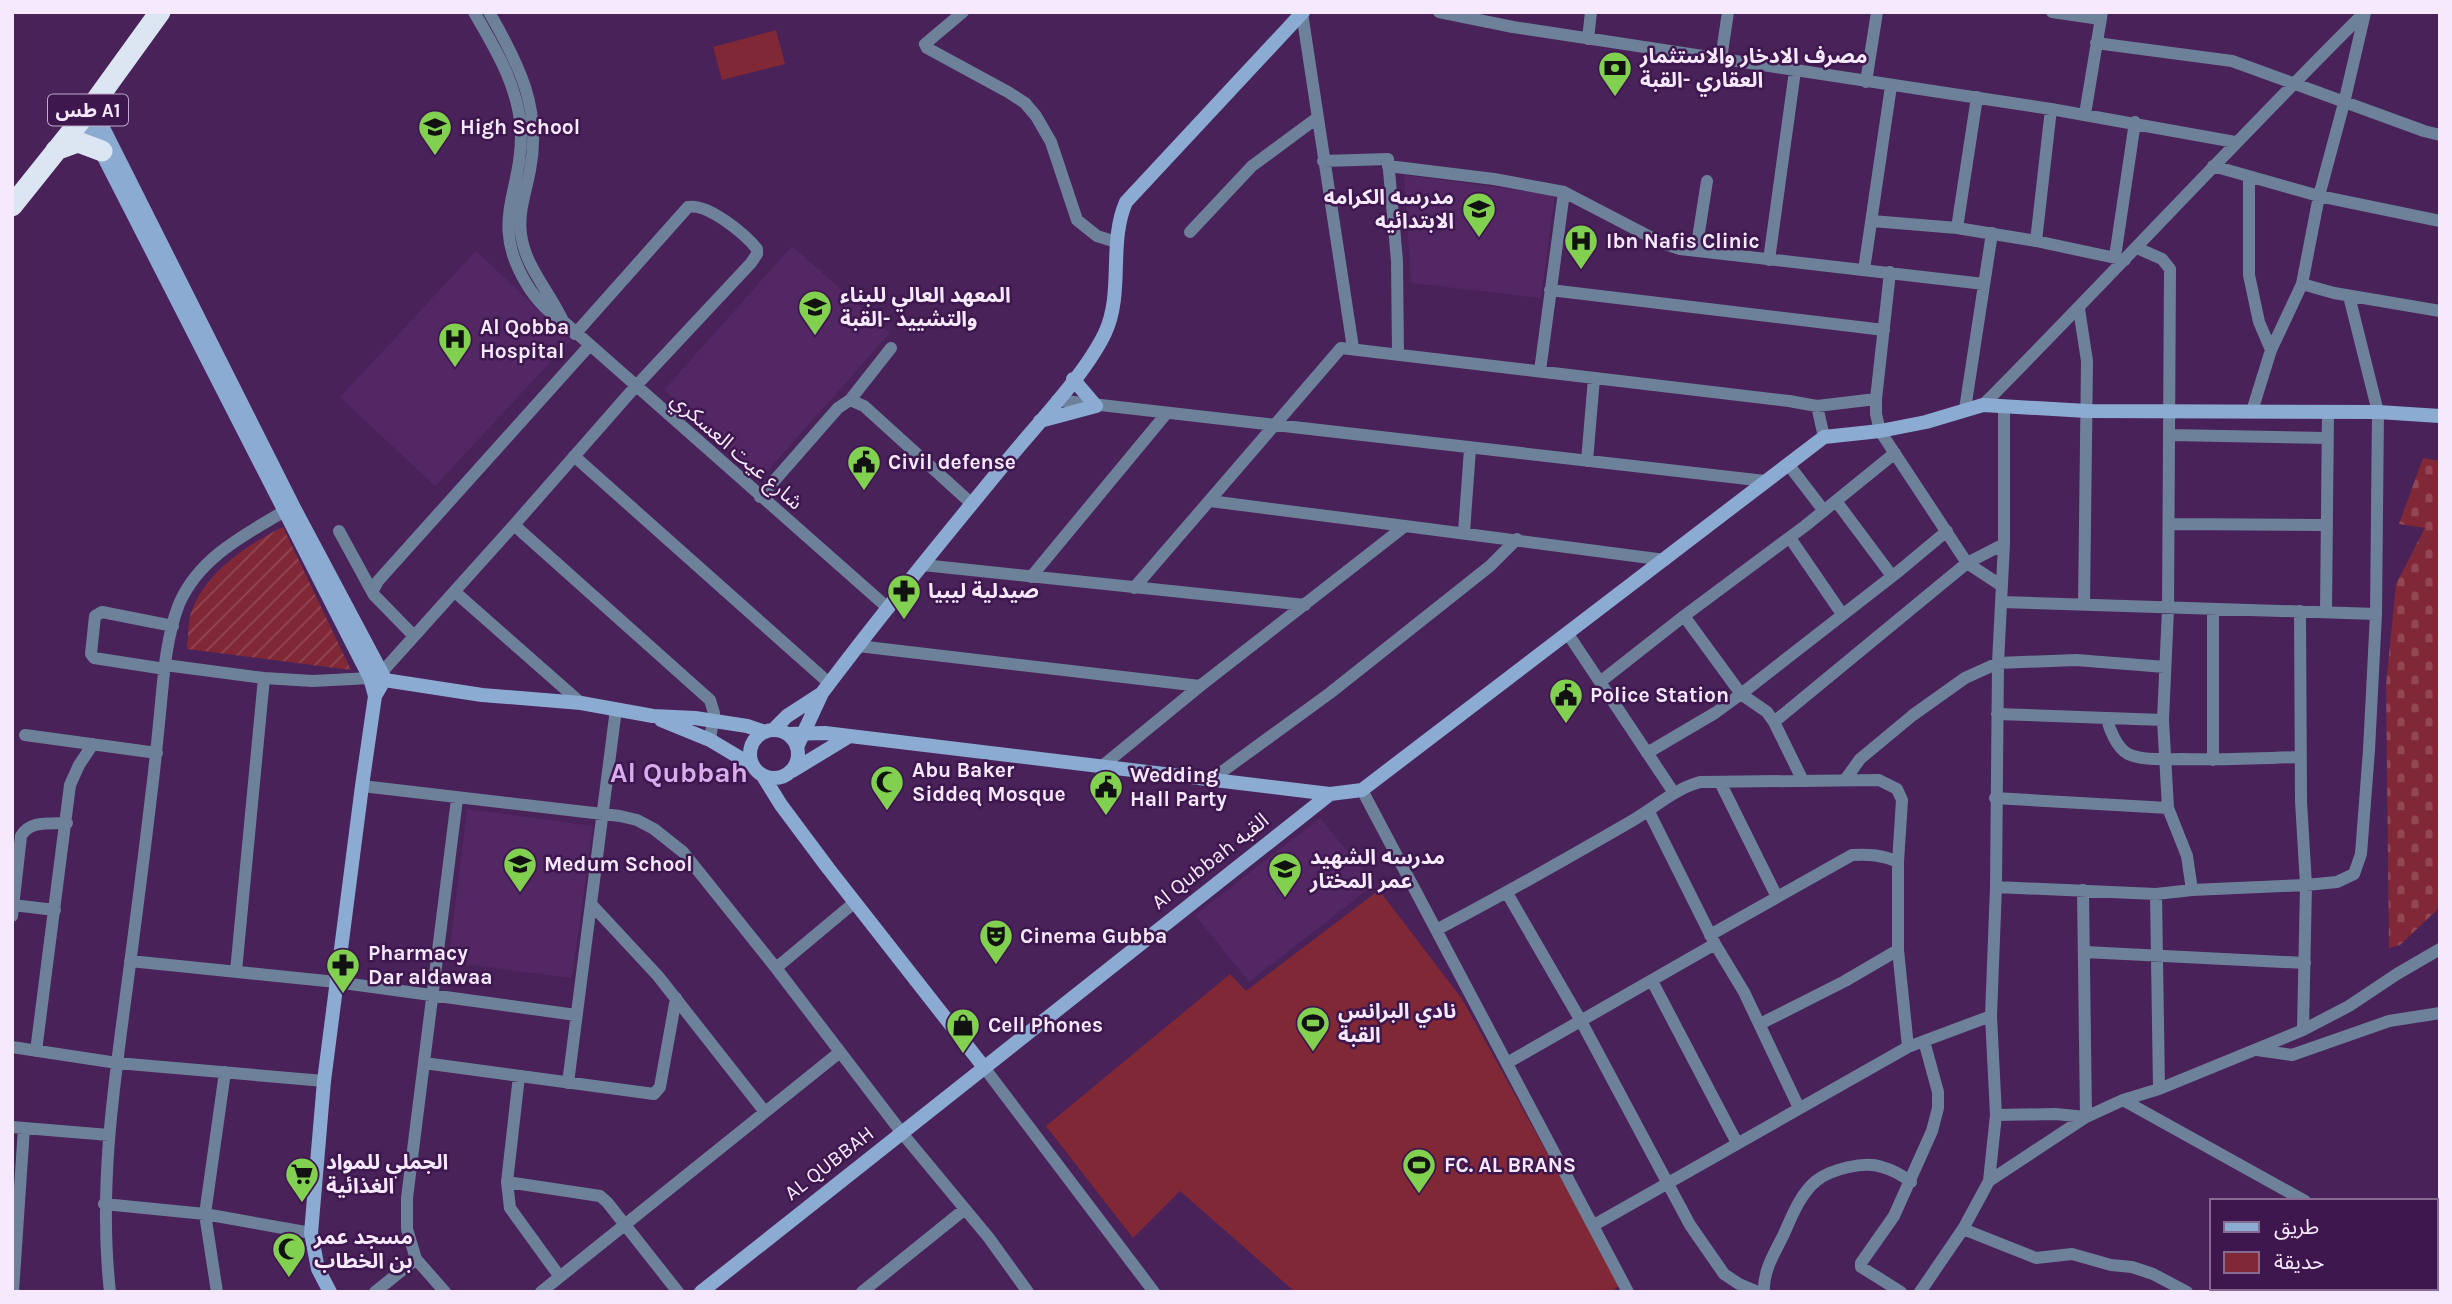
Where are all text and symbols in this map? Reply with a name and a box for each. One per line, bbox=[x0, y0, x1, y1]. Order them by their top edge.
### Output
place label: مصرف الادخار والاستثمار العقاري -القبة bbox=[1639, 44, 1868, 97]
bank icon: مصرف الادخار والاستثمار العقاري -القبة bbox=[1596, 49, 1634, 98]
road number: طس A1 bbox=[48, 94, 128, 125]
school or university icon: High School bbox=[416, 108, 454, 157]
place label: High School bbox=[460, 115, 580, 139]
place label: مدرسه الكرامه الابتدائيه bbox=[1324, 185, 1454, 233]
school or university icon: مدرسه الكرامه الابتدائيه bbox=[1460, 190, 1498, 239]
hospital icon: Ibn Nafis Clinic bbox=[1562, 222, 1600, 271]
place label: Ibn Nafis Clinic bbox=[1606, 229, 1760, 253]
place label: المعهد العالي للبناء والتشييد -القبة bbox=[840, 283, 1011, 331]
school or university icon: المعهد العالي للبناء والتشييد -القبة bbox=[796, 288, 834, 337]
place label: Al Qobba Hospital bbox=[480, 315, 569, 363]
hospital icon: Al Qobba Hospital bbox=[436, 320, 474, 369]
street label: شارع عيت العسكري bbox=[664, 387, 808, 518]
public building icon: Civil defense bbox=[845, 443, 883, 492]
place label: Civil defense bbox=[888, 450, 1016, 474]
pharmacy icon: صيدلية ليبيا bbox=[885, 572, 923, 621]
place label: صيدلية ليبيا bbox=[928, 579, 1039, 603]
public building icon: Police Station bbox=[1547, 676, 1585, 725]
place label: Police Station bbox=[1590, 683, 1729, 707]
district label: Al Qubbah bbox=[610, 756, 748, 789]
place label: Abu Baker Siddeq Mosque bbox=[912, 758, 1066, 807]
mosque icon: Abu Baker Siddeq Mosque bbox=[868, 763, 906, 812]
place label: Wedding Hall Party bbox=[1130, 763, 1227, 811]
public building icon: Wedding Hall Party bbox=[1087, 768, 1125, 817]
street label: Al Qubbah القبه bbox=[1147, 808, 1273, 914]
school or university icon: Medum School bbox=[501, 845, 539, 894]
place label: مدرسه الشهيد عمر المختار bbox=[1309, 845, 1445, 893]
school or university icon: مدرسه الشهيد عمر المختار bbox=[1266, 850, 1304, 899]
place label: Medum School bbox=[544, 852, 693, 876]
theatre icon: Cinema Gubba bbox=[977, 917, 1015, 966]
place label: Cinema Gubba bbox=[1020, 924, 1167, 948]
place label: Pharmacy Dar aldawaa bbox=[368, 941, 493, 989]
pharmacy icon: Pharmacy Dar aldawaa bbox=[324, 946, 362, 995]
place label: نادي البرانس القبة bbox=[1338, 999, 1456, 1047]
sports icon: نادي البرانس القبة bbox=[1294, 1004, 1332, 1053]
shop icon: Cell Phones bbox=[944, 1006, 982, 1055]
place label: Cell Phones bbox=[988, 1013, 1103, 1037]
street label: AL QUBBAH bbox=[780, 1121, 878, 1205]
sports icon: FC. AL BRANS bbox=[1400, 1146, 1438, 1195]
place label: الجملي للمواد الغذائية bbox=[326, 1150, 448, 1198]
place label: FC. AL BRANS bbox=[1444, 1153, 1576, 1177]
supermarket icon: الجملي للمواد الغذائية bbox=[283, 1155, 321, 1204]
legend bbox=[2210, 1199, 2438, 1290]
text: طريق bbox=[2274, 1215, 2319, 1240]
place label: مسجد عمر بن الخطاب bbox=[313, 1225, 413, 1273]
mosque icon: مسجد عمر بن الخطاب bbox=[270, 1230, 308, 1279]
text: حديقة bbox=[2274, 1250, 2324, 1274]

